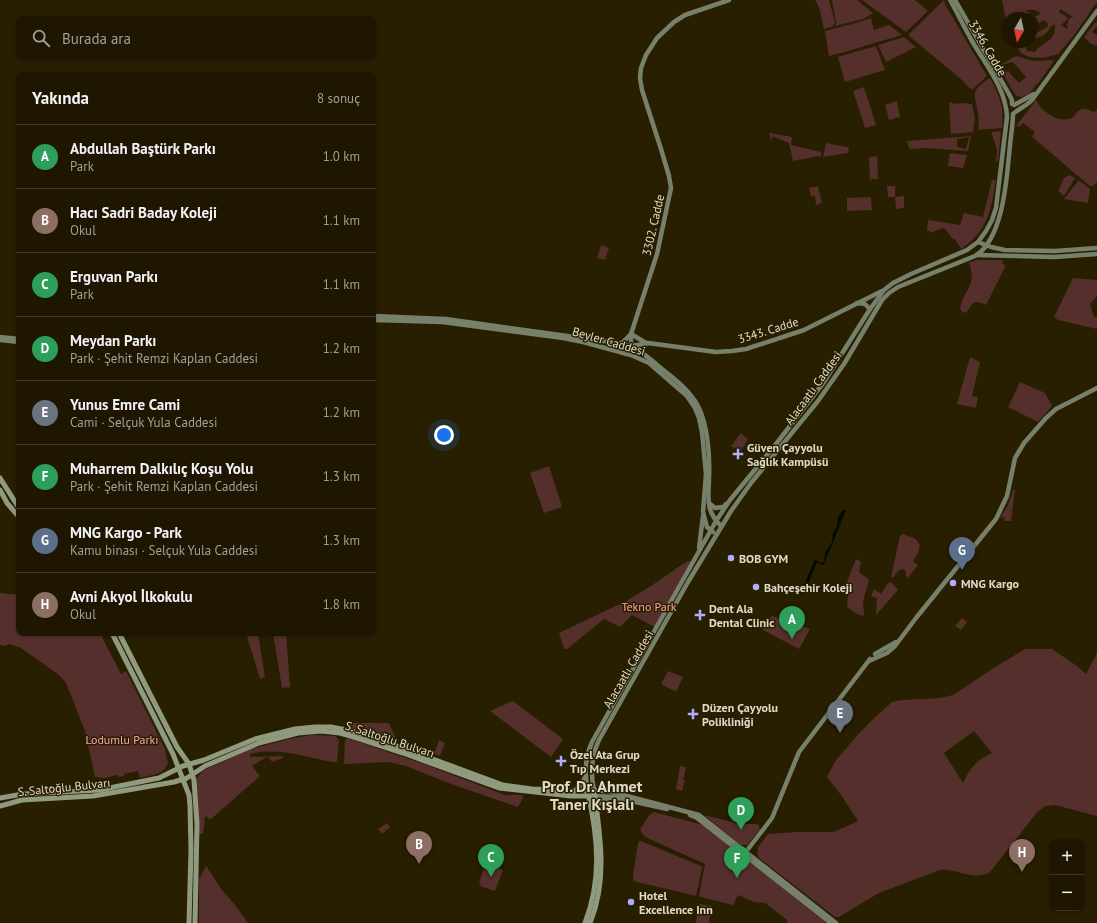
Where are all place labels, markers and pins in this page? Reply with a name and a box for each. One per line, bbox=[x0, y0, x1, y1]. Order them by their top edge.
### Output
place label: Güven Çayyolu Sağlık Kampüsü bbox=[747, 440, 828, 469]
marker: Güven Çayyolu Sağlık Kampüsü bbox=[732, 448, 744, 460]
pin: G bbox=[949, 537, 975, 570]
place label: BOB GYM bbox=[739, 551, 788, 566]
marker: BOB GYM bbox=[726, 553, 736, 563]
place label: MNG Kargo bbox=[961, 576, 1020, 591]
marker: MNG Kargo bbox=[948, 578, 958, 588]
place label: Bahçeşehir Koleji bbox=[764, 580, 852, 595]
marker: Bahçeşehir Koleji bbox=[751, 582, 761, 592]
place label: Dent Ala Dental Clinic bbox=[709, 601, 774, 630]
pin: A bbox=[779, 606, 805, 639]
marker: Dent Ala Dental Clinic bbox=[694, 609, 706, 621]
place label: Düzen Çayyolu Polikliniği bbox=[702, 700, 778, 729]
pin: E bbox=[827, 700, 853, 733]
marker: Düzen Çayyolu Polikliniği bbox=[687, 708, 699, 720]
place label: Özel Ata Grup Tıp Merkezi bbox=[570, 747, 640, 776]
marker: Özel Ata Grup Tıp Merkezi bbox=[555, 755, 567, 767]
pin: D bbox=[728, 797, 754, 830]
pin: B bbox=[406, 831, 432, 864]
pin: H bbox=[1009, 839, 1035, 872]
pin: C bbox=[478, 844, 504, 877]
pin: F bbox=[724, 845, 750, 878]
place label: Hotel Excellence Inn bbox=[639, 888, 713, 917]
marker: Hotel Excellence Inn bbox=[626, 897, 636, 907]

